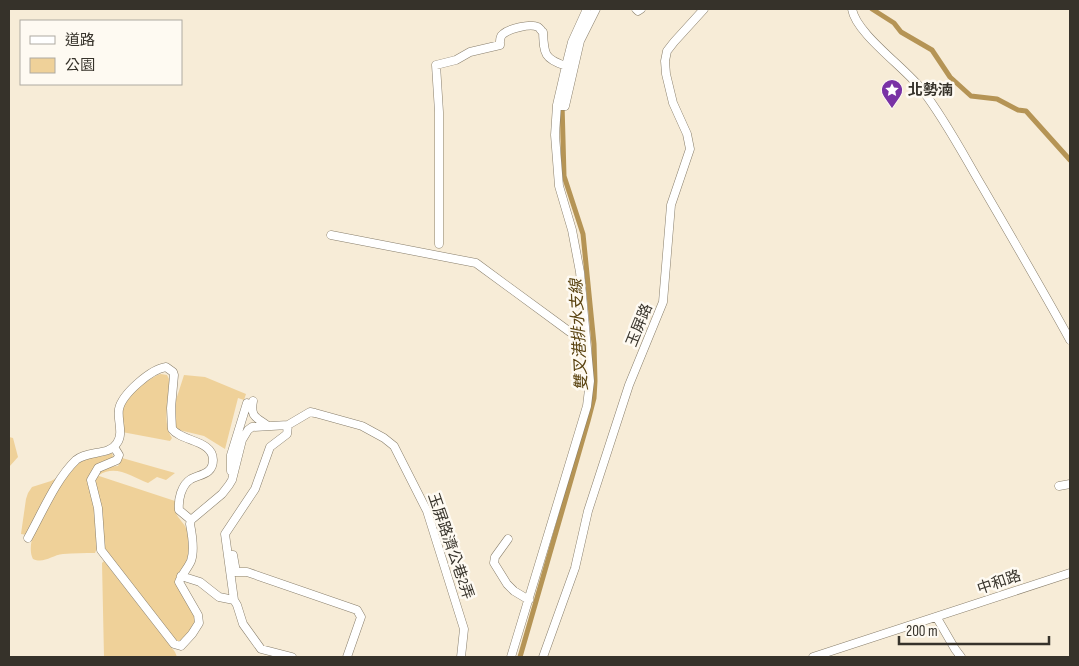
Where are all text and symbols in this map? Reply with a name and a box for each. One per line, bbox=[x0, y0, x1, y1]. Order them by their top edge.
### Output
legend bbox=[20, 20, 182, 85]
text: 道路 bbox=[65, 31, 95, 50]
text: 公園 bbox=[65, 56, 95, 75]
place icon: 北勢湳 bbox=[880, 78, 904, 109]
place label: 北勢湳 bbox=[908, 81, 953, 100]
water label: 雙叉港排水支線 bbox=[567, 277, 592, 391]
street label: 玉屏路 bbox=[622, 301, 657, 350]
street label: 玉屏路濟公巷2弄 bbox=[423, 491, 478, 602]
street label: 中和路 bbox=[975, 566, 1024, 599]
scale bar bbox=[899, 614, 1049, 646]
text: 200 m bbox=[906, 622, 938, 641]

